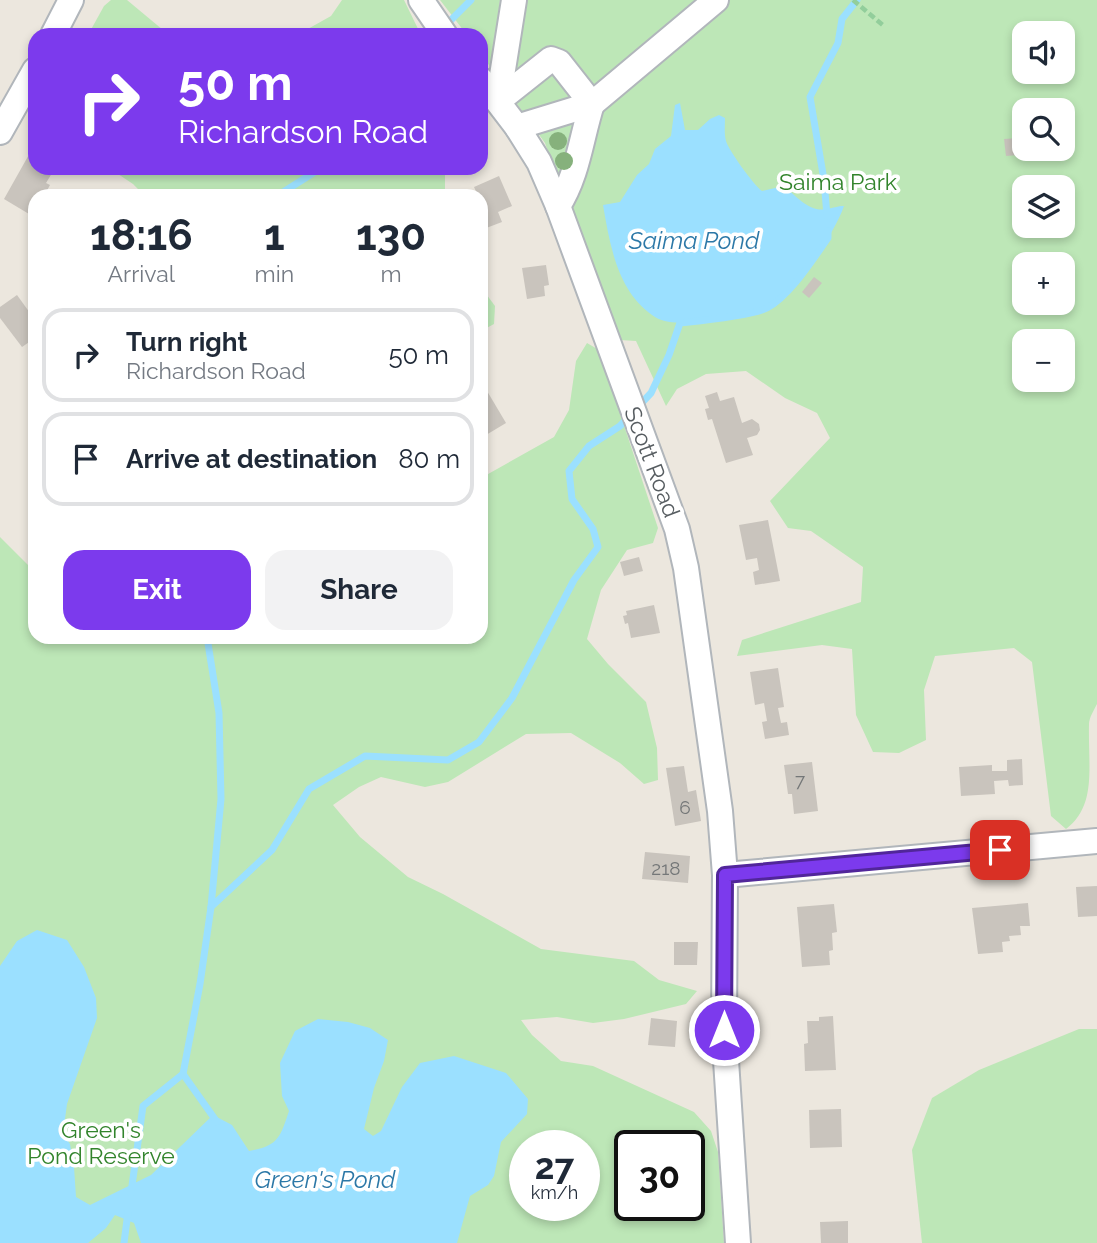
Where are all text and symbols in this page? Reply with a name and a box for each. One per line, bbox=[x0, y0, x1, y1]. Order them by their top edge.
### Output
map controls bbox=[1012, 21, 1075, 392]
button: sound bbox=[1012, 21, 1075, 84]
text: 50 m bbox=[178, 54, 293, 111]
icon: right bbox=[63, 56, 154, 147]
button: search bbox=[1012, 98, 1075, 161]
text: Richardson Road bbox=[178, 113, 428, 150]
park label: Saima Park bbox=[779, 168, 897, 195]
button: layers bbox=[1012, 175, 1075, 238]
text: 18:16 bbox=[90, 211, 193, 260]
text: 1 bbox=[264, 211, 285, 260]
text: 130 bbox=[356, 211, 426, 260]
water label: Saima Pond bbox=[628, 226, 760, 255]
button: + bbox=[1012, 252, 1075, 315]
text: Arrival bbox=[108, 260, 175, 287]
text: min bbox=[255, 260, 294, 287]
text: m bbox=[380, 260, 402, 287]
text: Turn right bbox=[126, 327, 247, 357]
button: − bbox=[1012, 329, 1075, 392]
icon: right bbox=[67, 336, 105, 374]
text: 50 m bbox=[388, 340, 449, 370]
text: Richardson Road bbox=[126, 357, 306, 384]
street label: Scott Road bbox=[619, 403, 686, 521]
icon: arrive bbox=[67, 440, 105, 478]
text: Arrive at destination bbox=[126, 444, 377, 474]
text: 80 m bbox=[398, 444, 460, 474]
button: Exit bbox=[63, 550, 251, 630]
button: Share bbox=[265, 550, 453, 630]
house number: 7 bbox=[795, 769, 805, 791]
house number: 6 bbox=[679, 796, 691, 818]
pin bbox=[970, 820, 1030, 880]
icon: arrive bbox=[981, 831, 1019, 869]
house number: 218 bbox=[651, 857, 681, 879]
position arrow bbox=[687, 993, 761, 1067]
park label: Green's Pond Reserve bbox=[27, 1116, 175, 1169]
speed limit sign: 30 bbox=[614, 1130, 705, 1221]
text: 27 bbox=[535, 1146, 574, 1187]
water label: Green's Pond bbox=[255, 1165, 396, 1194]
text: km/h bbox=[531, 1182, 578, 1203]

